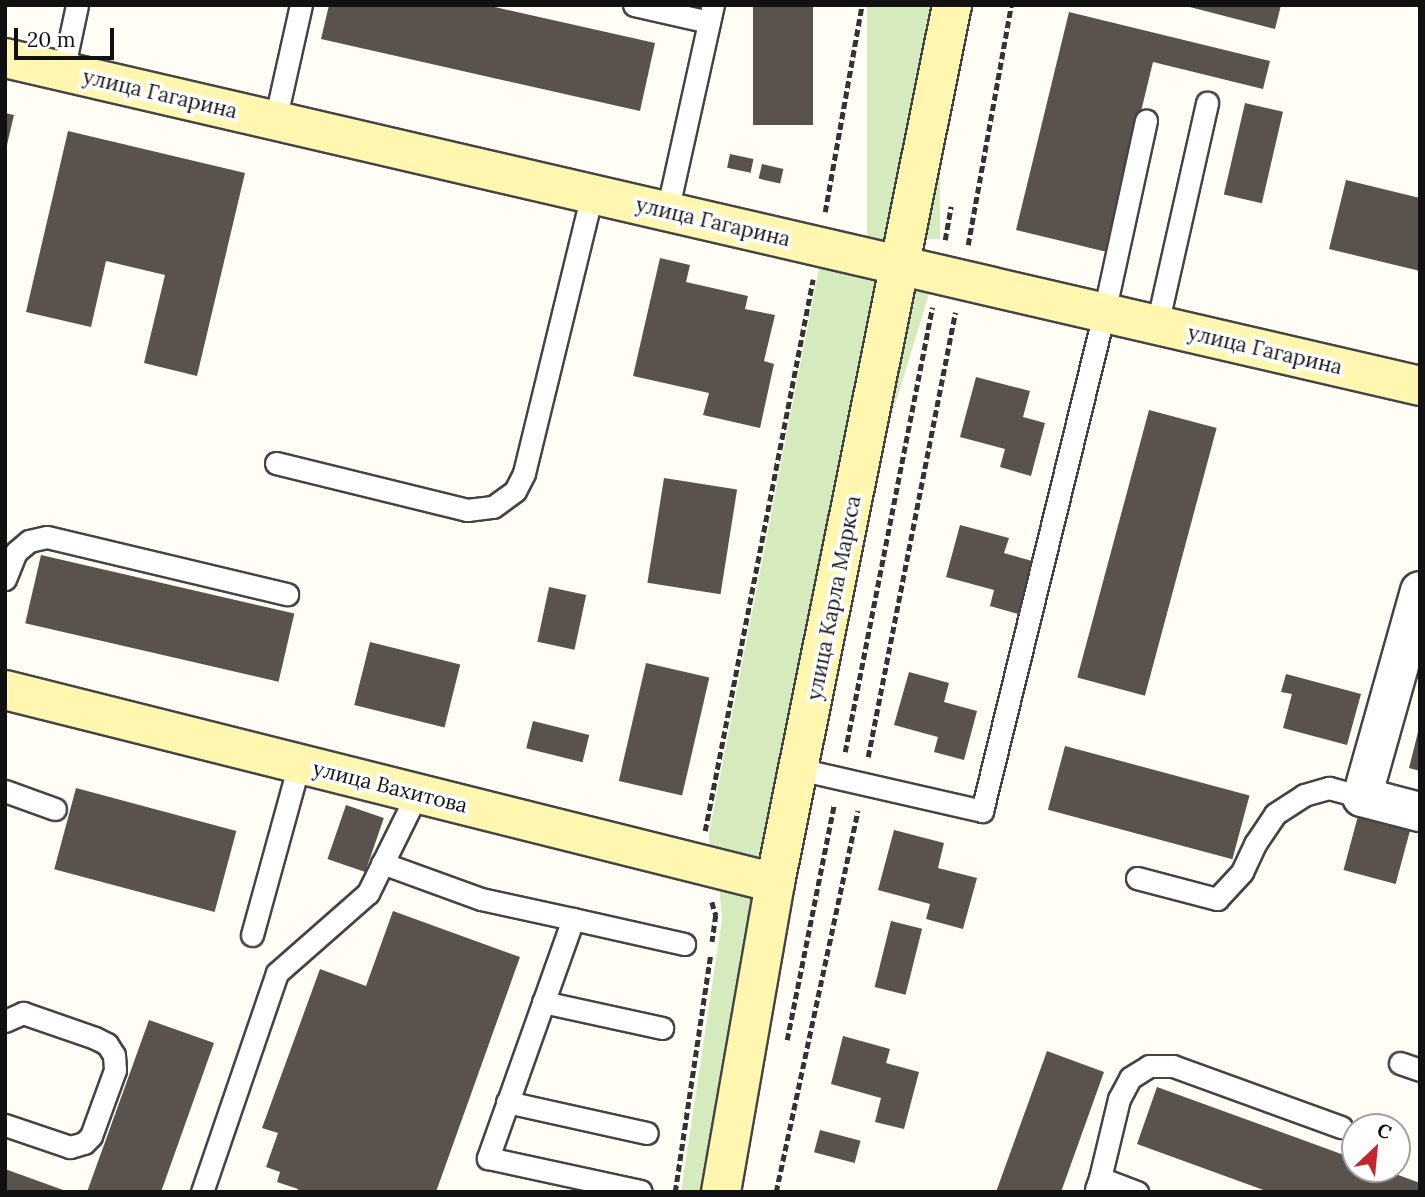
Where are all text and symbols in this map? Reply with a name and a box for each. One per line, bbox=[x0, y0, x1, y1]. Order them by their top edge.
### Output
scale bar bbox=[18, 14, 117, 58]
text: 20 m bbox=[27, 26, 76, 53]
street label: улица Гагарина bbox=[80, 64, 240, 124]
street label: улица Гагарина bbox=[633, 192, 793, 252]
street label: улица Гагарина bbox=[1185, 320, 1345, 380]
street label: улица Карла Маркса bbox=[802, 493, 866, 703]
street label: улица Вахитова bbox=[310, 756, 470, 818]
north arrow bbox=[1341, 1113, 1411, 1183]
text: С bbox=[1373, 1117, 1395, 1145]

